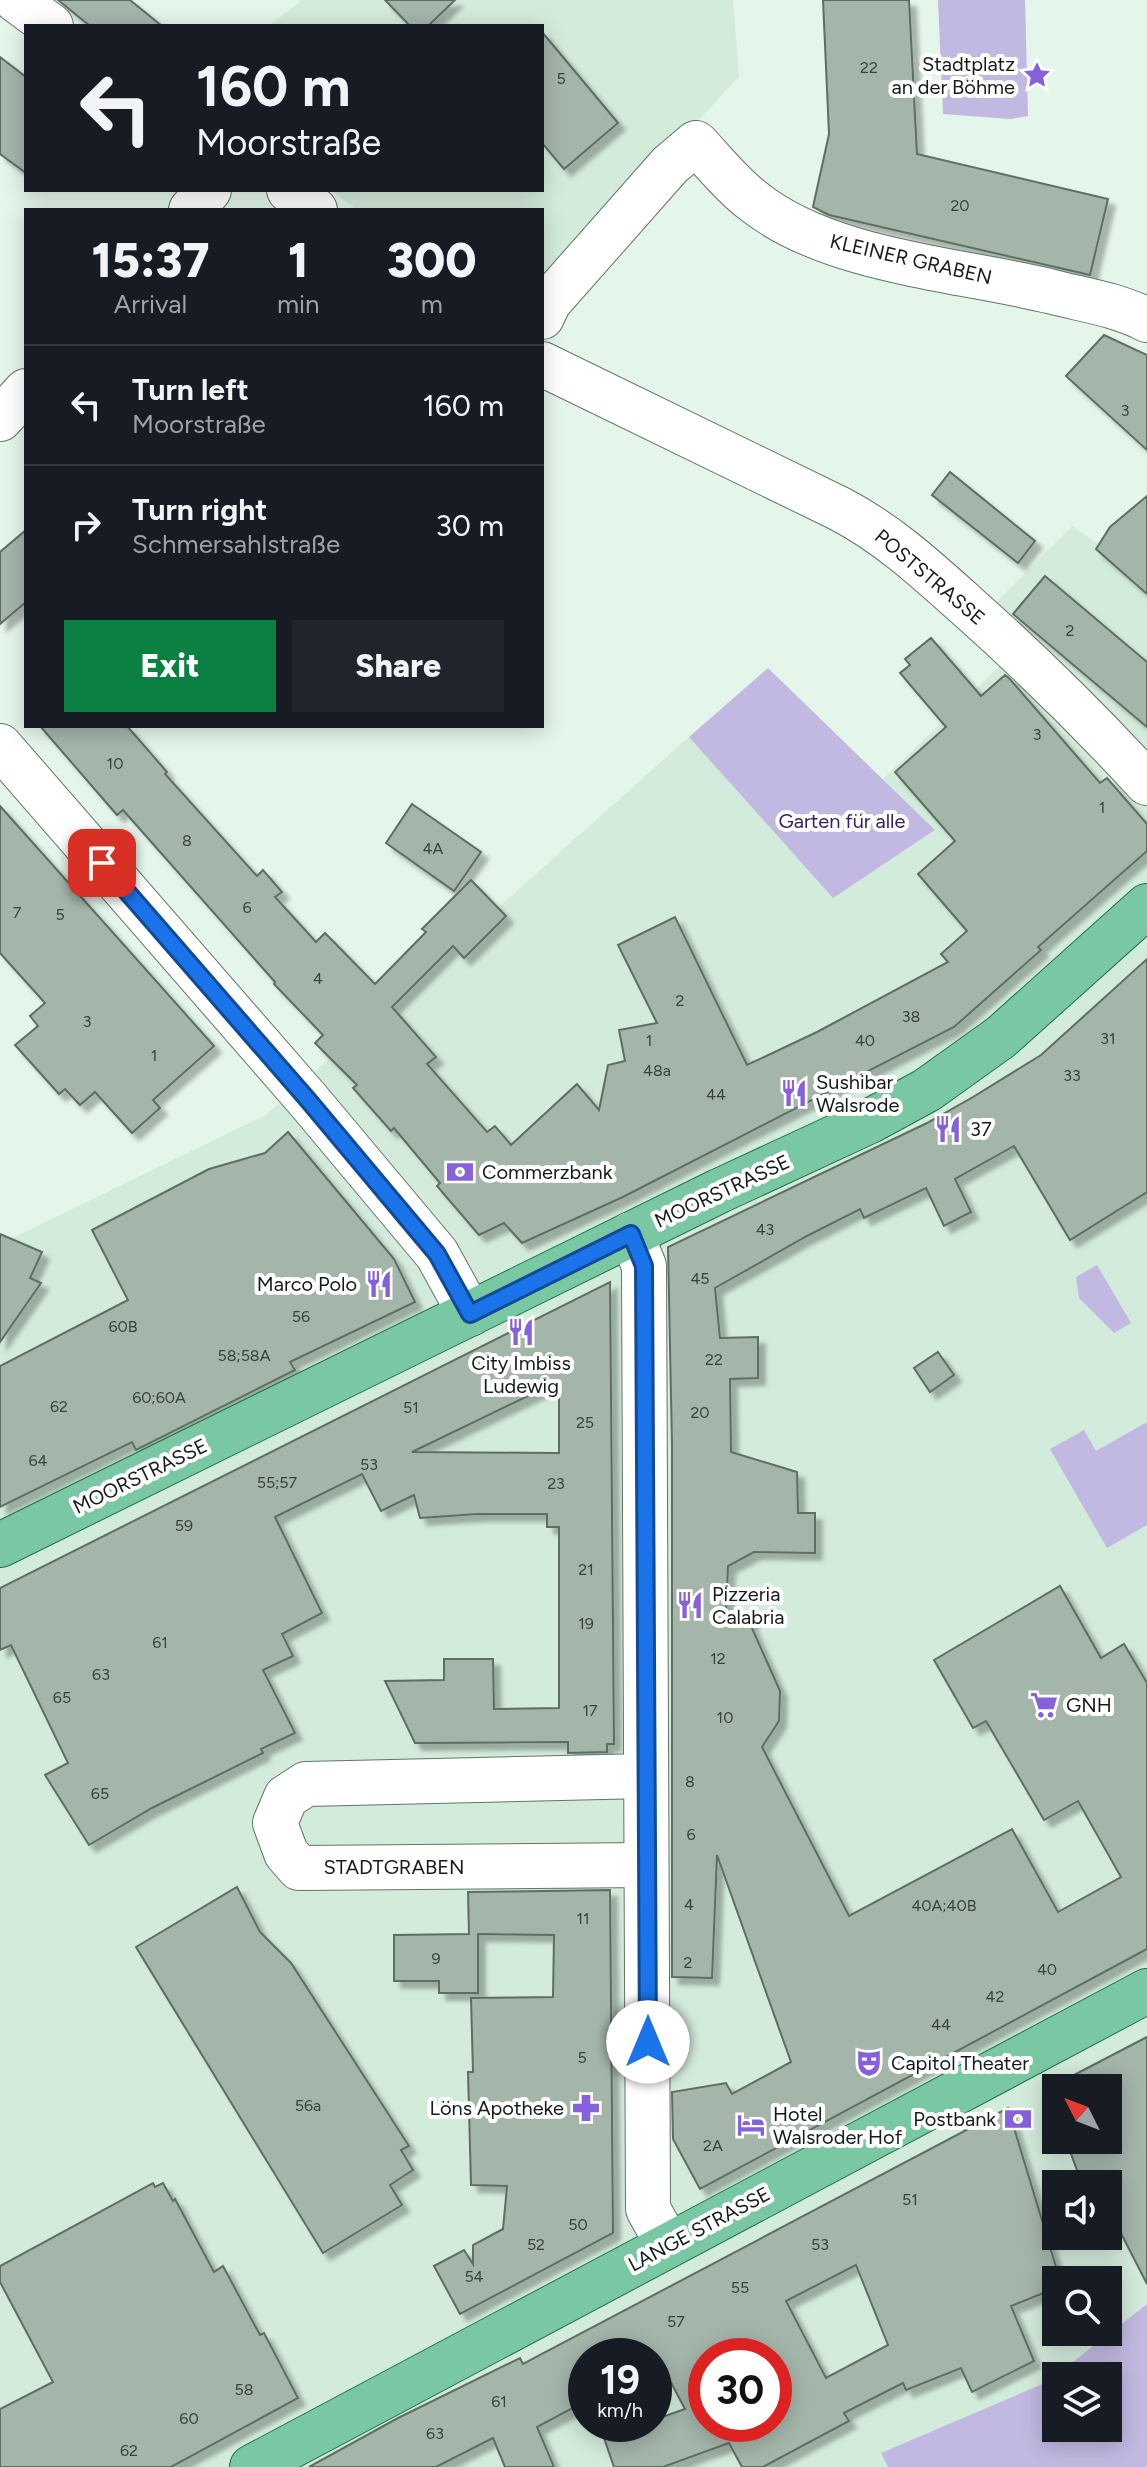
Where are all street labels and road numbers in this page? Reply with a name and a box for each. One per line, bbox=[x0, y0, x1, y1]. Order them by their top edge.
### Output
street label: KLEINER GRABEN bbox=[828, 229, 994, 289]
street label: POSTSTRASSE bbox=[870, 524, 990, 630]
street label: MOORSTRASSE bbox=[651, 1149, 793, 1233]
street label: MOORSTRASSE bbox=[69, 1433, 211, 1519]
street label: STADTGRABEN bbox=[324, 1855, 464, 1879]
street label: LANGE STRASSE bbox=[624, 2181, 774, 2277]

